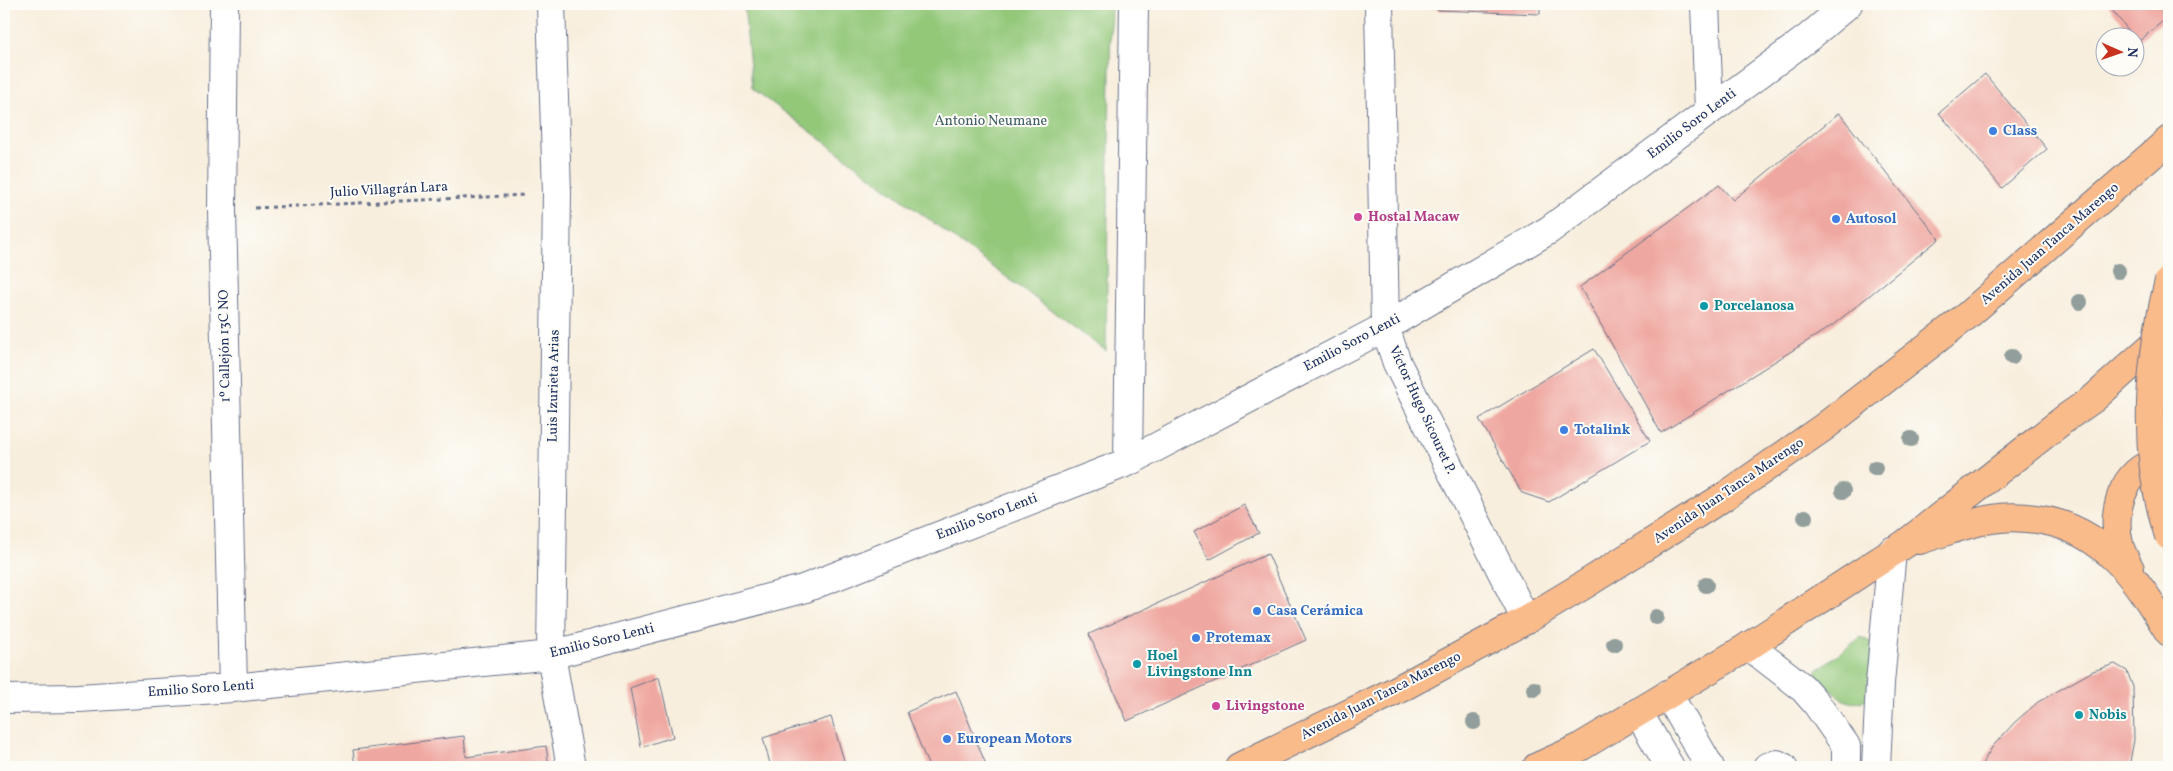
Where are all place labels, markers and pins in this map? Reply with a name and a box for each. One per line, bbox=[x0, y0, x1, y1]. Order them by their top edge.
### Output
place label: Class bbox=[2003, 122, 2037, 141]
marker: Class bbox=[1987, 125, 1999, 137]
place label: Hostal Macaw bbox=[1368, 208, 1460, 227]
place label: Autosol bbox=[1846, 210, 1897, 229]
marker: Hostal Macaw bbox=[1352, 211, 1364, 223]
marker: Autosol bbox=[1830, 213, 1842, 225]
place label: Porcelanosa bbox=[1714, 297, 1795, 316]
marker: Porcelanosa bbox=[1698, 300, 1710, 312]
place label: Totalink bbox=[1574, 421, 1631, 440]
marker: Totalink bbox=[1558, 424, 1570, 436]
place label: Casa Cerámica bbox=[1267, 602, 1364, 621]
marker: Casa Cerámica bbox=[1251, 605, 1263, 617]
place label: Protemax bbox=[1206, 629, 1271, 648]
marker: Protemax bbox=[1190, 632, 1202, 644]
place label: Hoel Livingstone Inn bbox=[1147, 647, 1252, 682]
marker: Hoel Livingstone Inn bbox=[1131, 658, 1143, 670]
place label: Livingstone bbox=[1226, 697, 1305, 716]
marker: Livingstone bbox=[1210, 700, 1222, 712]
place label: Nobis bbox=[2089, 706, 2127, 725]
marker: Nobis bbox=[2073, 709, 2085, 721]
place label: European Motors bbox=[957, 730, 1072, 749]
marker: European Motors bbox=[941, 733, 953, 745]

